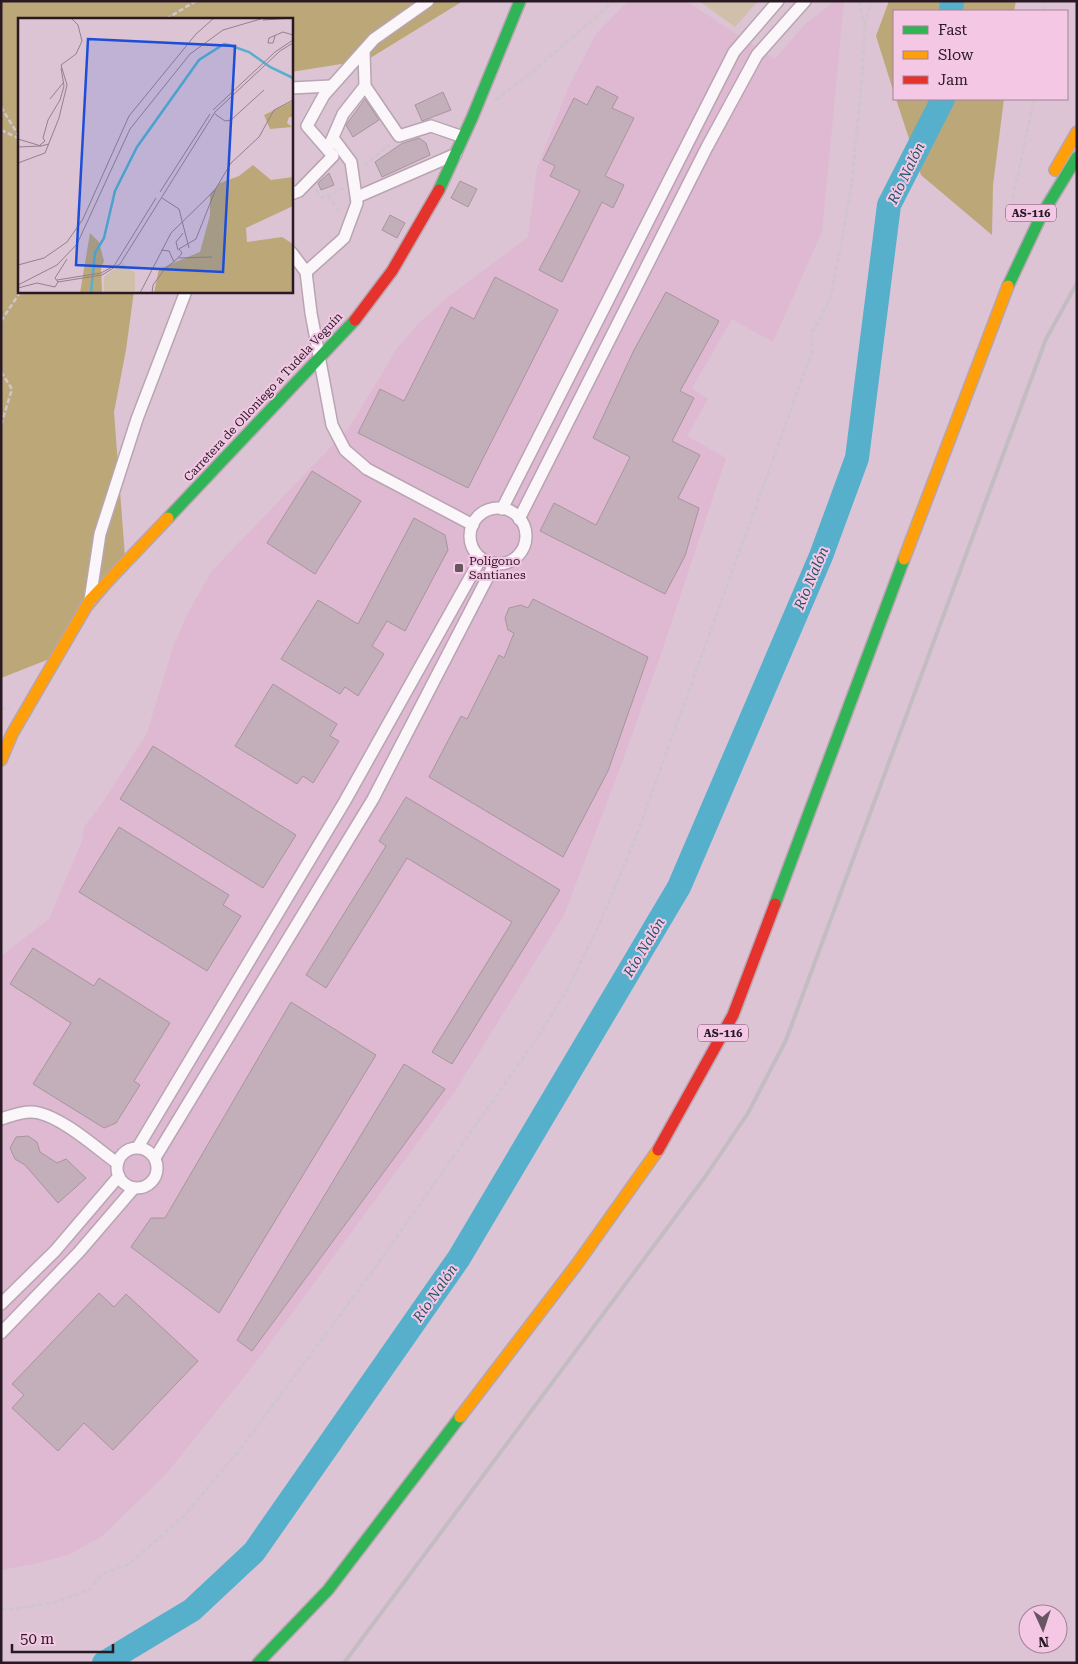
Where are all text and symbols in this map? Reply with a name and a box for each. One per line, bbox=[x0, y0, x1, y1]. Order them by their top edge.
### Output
legend bbox=[893, 10, 1068, 100]
inset map bbox=[18, 18, 292, 292]
text: Fast bbox=[938, 21, 968, 39]
text: Slow bbox=[938, 46, 974, 64]
text: Jam bbox=[938, 71, 968, 89]
water label: Río Nalón bbox=[884, 139, 928, 207]
road number: AS-116 bbox=[1006, 204, 1056, 222]
street label: Carretera de Olloniego a Tudela Veguín bbox=[181, 309, 345, 484]
water label: Río Nalón bbox=[790, 544, 831, 612]
place label: Polígono Santianes bbox=[469, 554, 526, 582]
marker: Polígono Santianes bbox=[453, 562, 465, 574]
water label: Río Nalón bbox=[620, 914, 668, 980]
road number: AS-116 bbox=[698, 1024, 748, 1042]
water label: Río Nalón bbox=[409, 1261, 461, 1325]
north arrow bbox=[1018, 1604, 1068, 1654]
scale bar bbox=[12, 1622, 114, 1654]
text: 50 m bbox=[20, 1630, 55, 1648]
text: N bbox=[1038, 1634, 1049, 1650]

